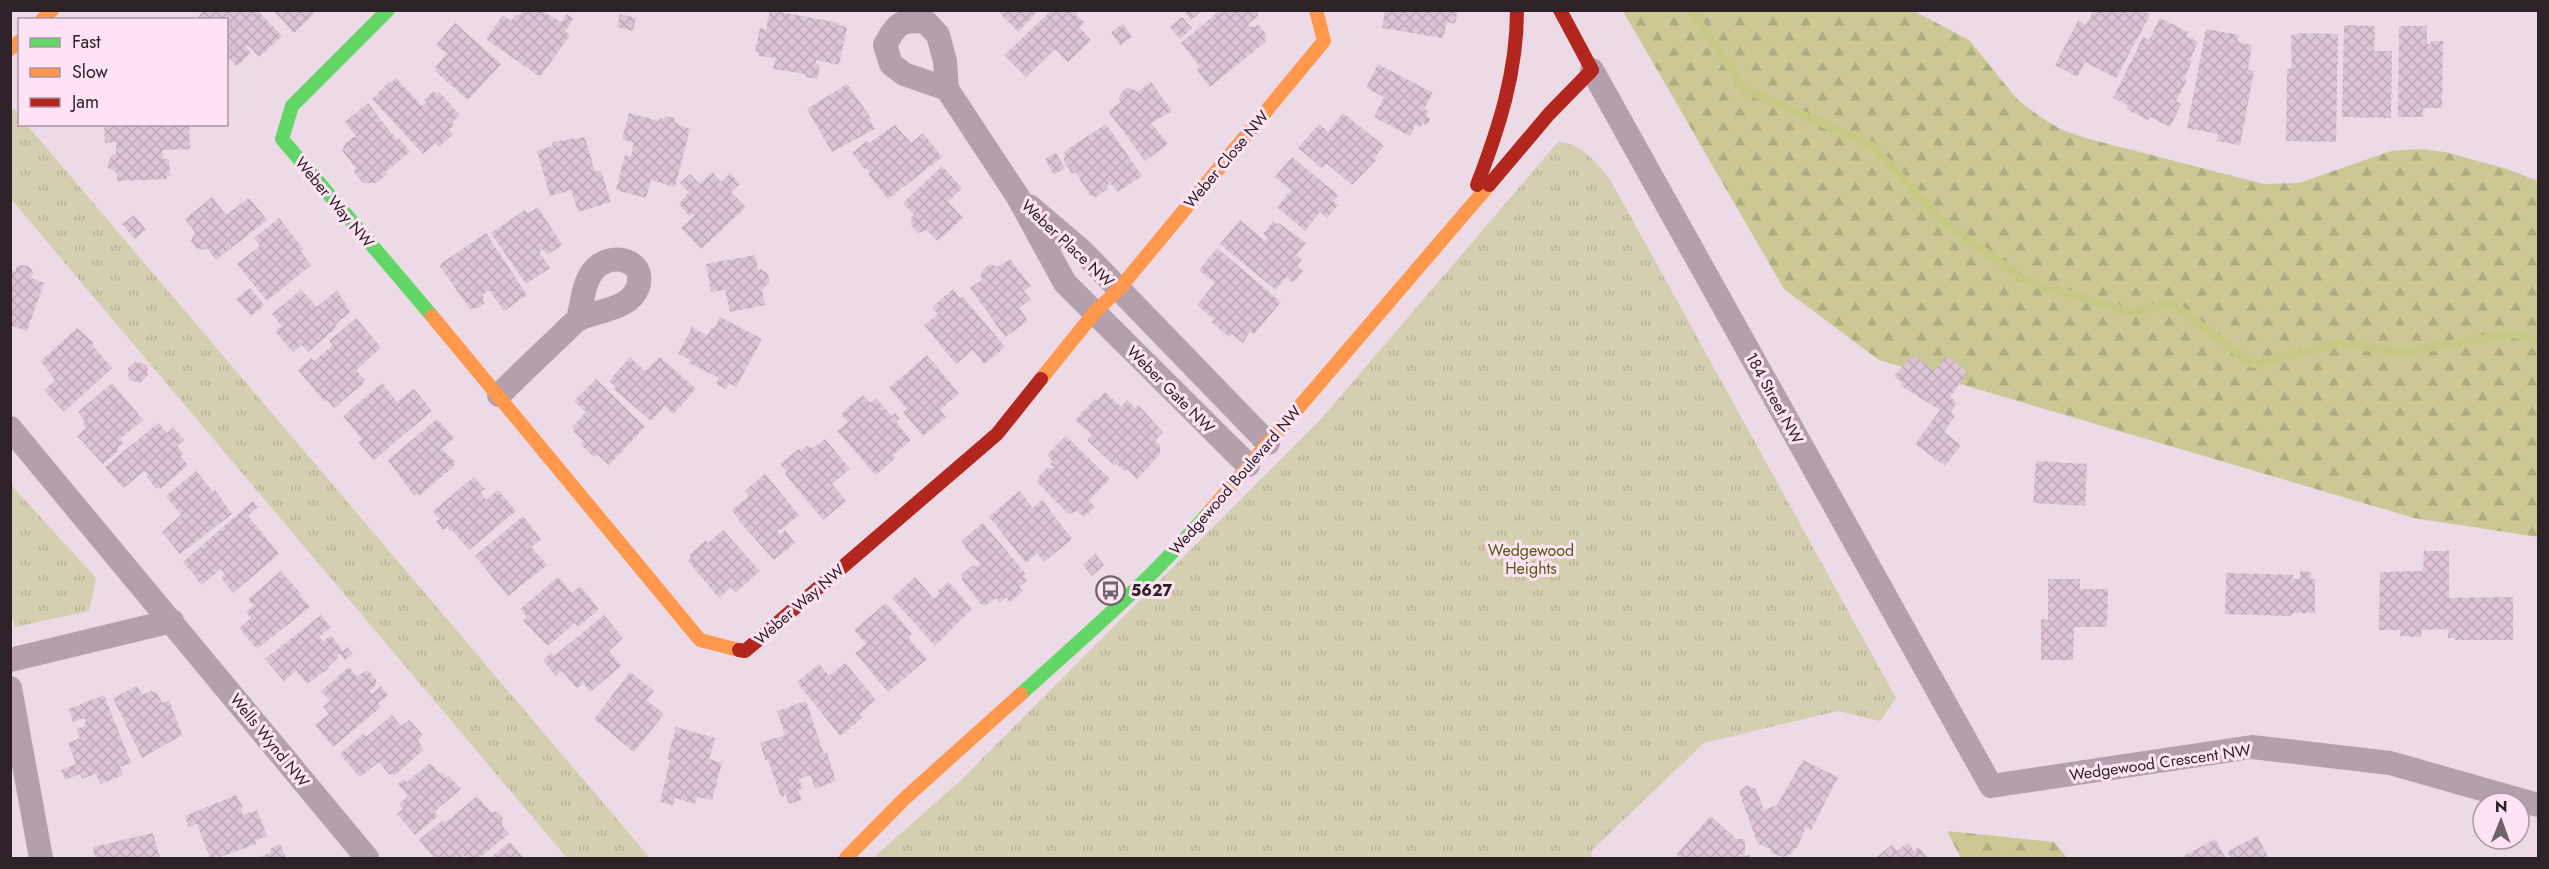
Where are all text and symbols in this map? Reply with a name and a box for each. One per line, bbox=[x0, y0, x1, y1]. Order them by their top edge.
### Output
legend bbox=[18, 18, 228, 126]
text: Fast bbox=[72, 29, 101, 55]
text: Slow bbox=[72, 59, 109, 85]
text: Jam bbox=[70, 89, 99, 115]
street label: Weber Close NW bbox=[1179, 105, 1274, 213]
street label: Weber Way NW bbox=[290, 152, 380, 253]
street label: Weber Place NW bbox=[1016, 194, 1119, 293]
street label: Weber Gate NW bbox=[1122, 340, 1220, 438]
street label: 184 Street NW bbox=[1740, 348, 1809, 448]
street label: Wedgewood Boulevard NW bbox=[1164, 401, 1307, 560]
park label: Wedgewood Heights bbox=[1488, 539, 1574, 580]
street label: Weber Way NW bbox=[749, 559, 849, 650]
bus stop icon: 5627 bbox=[1094, 574, 1126, 606]
place label: 5627 bbox=[1131, 579, 1173, 602]
street label: Wells Wynd NW bbox=[225, 688, 315, 792]
street label: Wedgewood Crescent NW bbox=[2068, 738, 2253, 787]
north arrow bbox=[2471, 791, 2531, 851]
text: N bbox=[2495, 795, 2508, 818]

